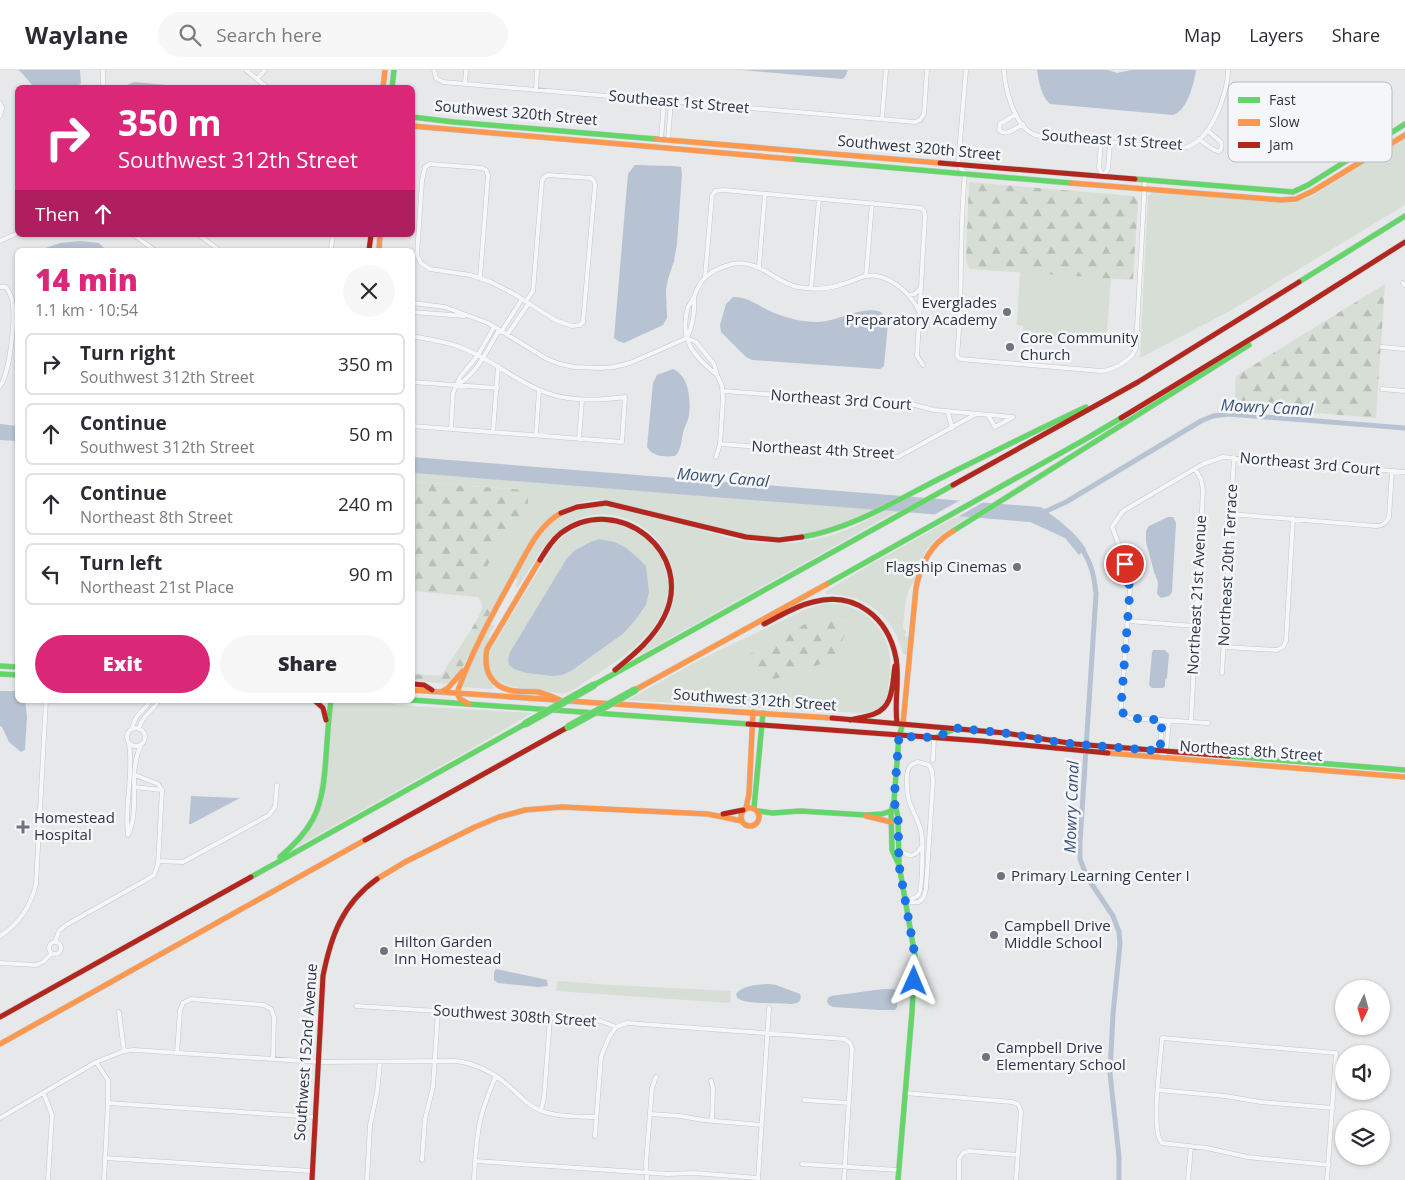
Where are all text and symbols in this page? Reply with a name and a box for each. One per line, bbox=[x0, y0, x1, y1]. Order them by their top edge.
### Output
search box bbox=[158, 12, 508, 57]
text: Waylane bbox=[25, 18, 128, 51]
icon: search bbox=[176, 21, 204, 49]
text: Search here bbox=[216, 22, 322, 48]
text: Map bbox=[1184, 23, 1221, 47]
text: Layers bbox=[1249, 23, 1304, 47]
text: Share bbox=[1332, 23, 1380, 47]
legend bbox=[1228, 82, 1392, 162]
street label: Southeast 1st Street bbox=[608, 85, 750, 117]
text: Fast bbox=[1269, 90, 1296, 109]
street label: Southwest 320th Street bbox=[434, 95, 598, 129]
text: 350 m bbox=[118, 99, 222, 146]
icon: right bbox=[35, 105, 100, 170]
text: Slow bbox=[1269, 112, 1300, 131]
street label: Southeast 1st Street bbox=[1041, 124, 1183, 154]
street label: Southwest 320th Street bbox=[837, 130, 1001, 164]
text: Jam bbox=[1267, 135, 1294, 154]
text: Southwest 312th Street bbox=[118, 144, 358, 174]
icon: ahead bbox=[89, 200, 117, 228]
text: Then bbox=[35, 201, 79, 227]
text: 14 min bbox=[35, 259, 138, 300]
button: close bbox=[343, 265, 395, 317]
place label: Everglades Preparatory Academy bbox=[846, 292, 997, 329]
text: 1.1 km · 10:54 bbox=[35, 299, 138, 321]
marker: Everglades Preparatory Academy bbox=[1001, 306, 1013, 318]
place label: Core Community Church bbox=[1020, 327, 1139, 364]
text: Turn right bbox=[80, 340, 175, 366]
marker: Core Community Church bbox=[1004, 341, 1016, 353]
icon: right bbox=[37, 350, 65, 378]
text: 350 m bbox=[338, 351, 393, 377]
text: Southwest 312th Street bbox=[80, 366, 254, 388]
street label: Northeast 3rd Court bbox=[770, 384, 912, 414]
water label: Mowry Canal bbox=[1220, 394, 1315, 420]
text: Continue bbox=[80, 410, 167, 436]
icon: ahead bbox=[37, 420, 65, 448]
text: 50 m bbox=[349, 421, 393, 447]
street label: Northeast 4th Street bbox=[751, 435, 895, 463]
text: Southwest 312th Street bbox=[80, 436, 254, 458]
street label: Northeast 3rd Court bbox=[1239, 447, 1381, 479]
water label: Mowry Canal bbox=[676, 462, 771, 492]
text: Continue bbox=[80, 480, 167, 506]
street label: Northeast 20th Terrace bbox=[1213, 483, 1241, 647]
icon: ahead bbox=[37, 490, 65, 518]
text: 240 m bbox=[338, 491, 393, 517]
text: Northeast 8th Street bbox=[80, 506, 233, 528]
street label: Northeast 21st Avenue bbox=[1182, 515, 1210, 675]
pin bbox=[1104, 543, 1146, 585]
text: Turn left bbox=[80, 550, 162, 576]
icon: arrive bbox=[1111, 550, 1139, 578]
place label: Flagship Cinemas bbox=[886, 556, 1007, 576]
icon: left bbox=[37, 560, 65, 588]
text: 90 m bbox=[349, 561, 393, 587]
marker: Flagship Cinemas bbox=[1011, 561, 1023, 573]
text: Northeast 21st Place bbox=[80, 576, 234, 598]
button: Exit bbox=[35, 635, 210, 693]
button: Share bbox=[220, 635, 395, 693]
street label: Southwest 312th Street bbox=[673, 683, 837, 715]
street label: Northeast 8th Street bbox=[1179, 735, 1323, 765]
water label: Mowry Canal bbox=[1058, 759, 1084, 854]
place label: Homestead Hospital bbox=[34, 807, 115, 844]
marker: Homestead Hospital bbox=[16, 820, 30, 834]
place label: Primary Learning Center I bbox=[1011, 865, 1190, 885]
marker: Primary Learning Center I bbox=[995, 870, 1007, 882]
place label: Campbell Drive Middle School bbox=[1004, 915, 1111, 952]
marker: Campbell Drive Middle School bbox=[988, 929, 1000, 941]
place label: Hilton Garden Inn Homestead bbox=[394, 931, 501, 968]
marker: Hilton Garden Inn Homestead bbox=[378, 945, 390, 957]
position arrow bbox=[887, 954, 939, 1006]
street label: Southwest 152nd Avenue bbox=[289, 963, 321, 1141]
north arrow bbox=[1335, 980, 1390, 1035]
map controls bbox=[1335, 980, 1390, 1165]
street label: Southwest 308th Street bbox=[433, 999, 597, 1031]
place label: Campbell Drive Elementary School bbox=[996, 1037, 1126, 1074]
button: sound bbox=[1335, 1045, 1390, 1100]
marker: Campbell Drive Elementary School bbox=[980, 1051, 992, 1063]
button: layers bbox=[1335, 1110, 1390, 1165]

